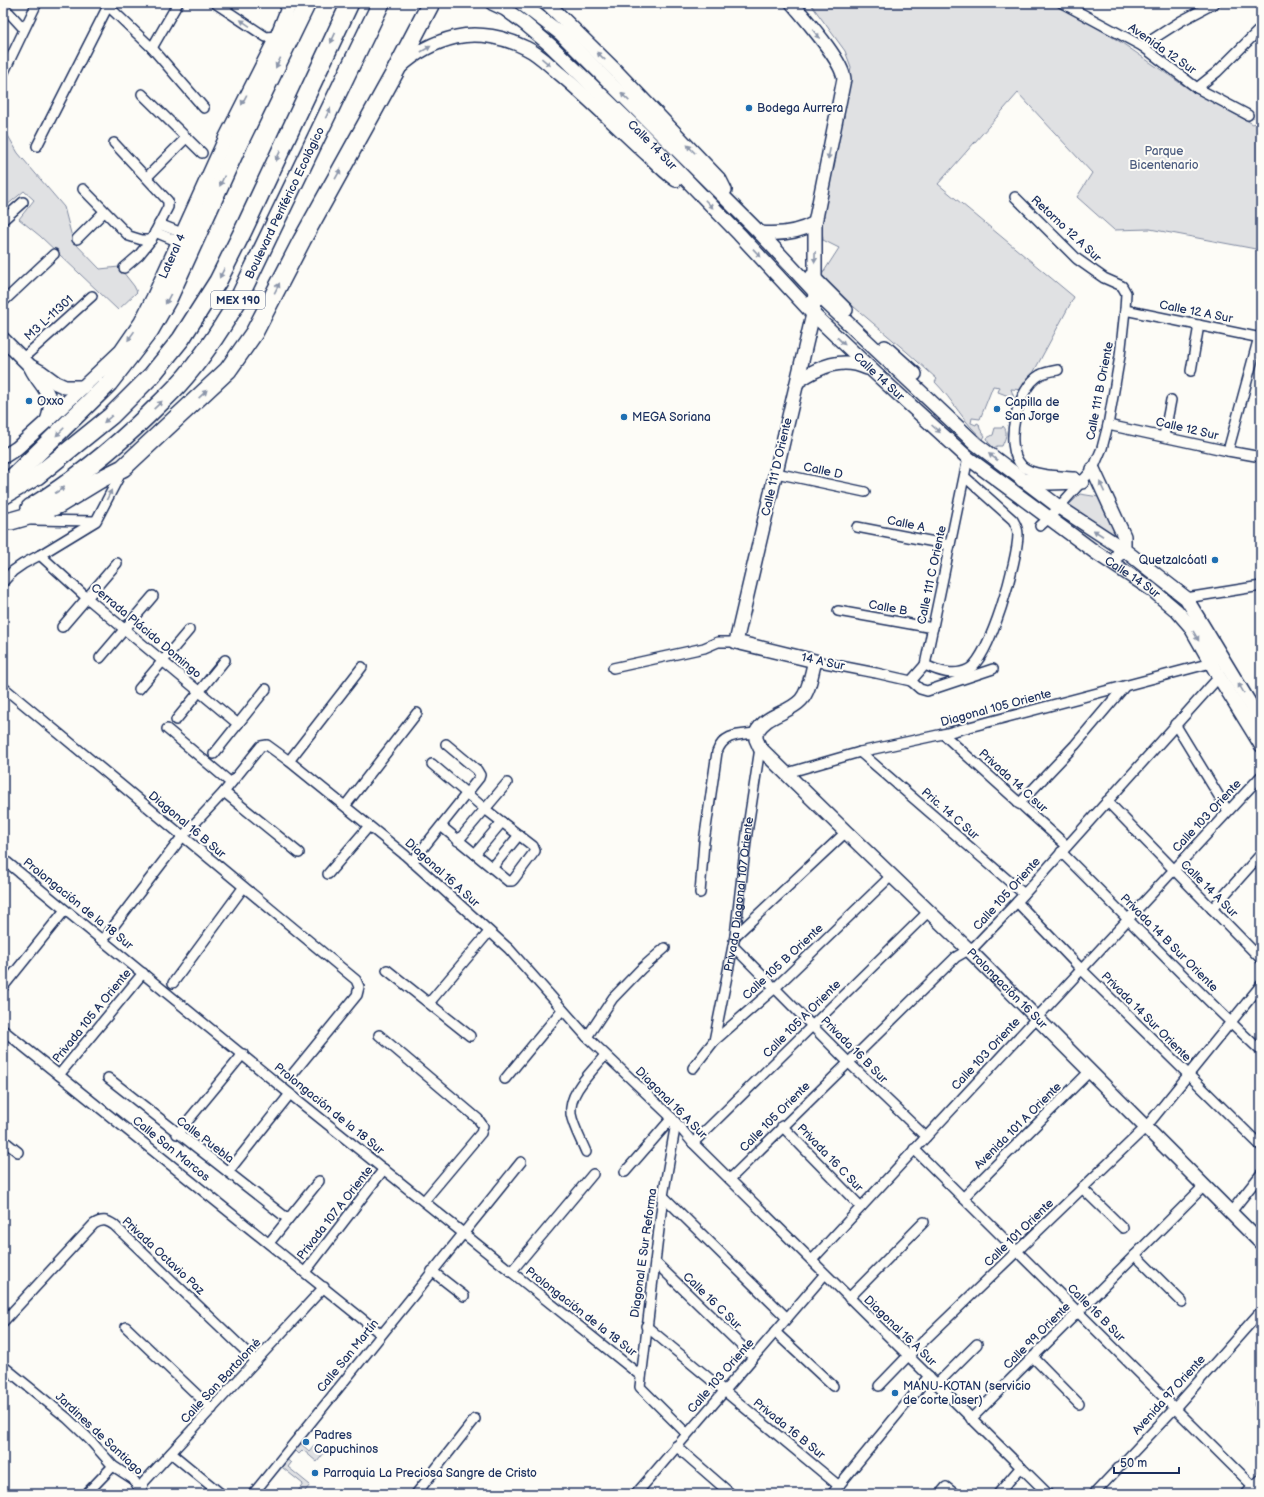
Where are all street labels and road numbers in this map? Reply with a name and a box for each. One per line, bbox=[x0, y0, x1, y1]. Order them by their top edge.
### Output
street label: Avenida 12 Sur bbox=[1125, 20, 1199, 78]
street label: Calle 14 Sur bbox=[624, 117, 681, 174]
street label: Boulevard Periférico Ecológico bbox=[242, 124, 328, 281]
street label: Retorno 12 A Sur bbox=[1028, 193, 1105, 266]
street label: Lateral 4 bbox=[155, 230, 189, 281]
road number: MEX 190 bbox=[211, 291, 265, 309]
street label: M3 L-11301 bbox=[21, 292, 77, 344]
street label: Calle 12 A Sur bbox=[1158, 298, 1235, 327]
street label: Calle 111 B Oriente bbox=[1083, 340, 1117, 442]
street label: Calle 14 Sur bbox=[850, 349, 908, 404]
street label: Calle 12 Sur bbox=[1154, 414, 1220, 444]
street label: Calle 111 D Oriente bbox=[758, 416, 796, 518]
street label: Calle D bbox=[802, 460, 844, 483]
street label: Calle A bbox=[886, 513, 927, 535]
street label: Calle 111 C Oriente bbox=[914, 524, 950, 626]
street label: Calle 14 Sur bbox=[1102, 553, 1164, 602]
street label: Cerrada Plácido Domingo bbox=[88, 580, 204, 682]
street label: Calle B bbox=[867, 597, 909, 619]
street label: 14 A Sur bbox=[800, 650, 847, 674]
street label: Diagonal 105 Oriente bbox=[939, 686, 1053, 730]
street label: Privada 14 C sur bbox=[975, 746, 1051, 816]
street label: Calle 103 Oriente bbox=[1169, 777, 1245, 855]
street label: Pric. 14 C Sur bbox=[918, 785, 982, 844]
street label: Diagonal 16 B Sur bbox=[145, 788, 229, 862]
street label: Privada Diagonal 107 Oriente bbox=[721, 816, 757, 973]
street label: Diagonal 16 A Sur bbox=[402, 836, 483, 911]
street label: Calle 105 Oriente bbox=[970, 854, 1044, 934]
street label: Prolongación de la 18 Sur bbox=[20, 855, 137, 953]
street label: Calle 14 A Sur bbox=[1177, 857, 1241, 921]
street label: Privada 14 B Sur Oriente bbox=[1117, 891, 1221, 995]
street label: Calle 105 B Oriente bbox=[740, 921, 826, 1003]
street label: Prolongación 16 Sur bbox=[964, 945, 1051, 1032]
street label: Privada 105 A Oriente bbox=[49, 966, 135, 1066]
street label: Privada 14 Sur Oriente bbox=[1098, 969, 1194, 1065]
street label: Calle 105 A Oriente bbox=[760, 977, 844, 1061]
street label: Privada 16 B Sur bbox=[817, 1013, 891, 1087]
street label: Calle 103 Oriente bbox=[948, 1015, 1024, 1093]
street label: Prolongación de la 18 Sur bbox=[271, 1060, 388, 1158]
street label: Diagonal 16 A Sur bbox=[632, 1064, 711, 1143]
street label: Calle 105 Oriente bbox=[737, 1079, 813, 1155]
street label: Avenida 101 A Oriente bbox=[971, 1079, 1065, 1173]
street label: Calle San Marcos bbox=[129, 1113, 213, 1185]
street label: Calle Puebla bbox=[173, 1113, 237, 1167]
street label: Privada 16 C Sur bbox=[794, 1121, 867, 1196]
street label: Privada 107 A Oriente bbox=[294, 1163, 376, 1263]
street label: Diagonal E Sur Reforma bbox=[627, 1187, 661, 1319]
street label: Calle 101 Oriente bbox=[981, 1196, 1057, 1270]
street label: Privada Octavio Paz bbox=[119, 1214, 208, 1298]
street label: Prolongación de la 18 Sur bbox=[522, 1264, 640, 1361]
street label: Calle 16 C Sur bbox=[679, 1269, 745, 1333]
street label: Calle 16 B Sur bbox=[1064, 1281, 1129, 1346]
street label: Diagonal 16 A Sur bbox=[860, 1292, 940, 1370]
street label: Calle 99 Oriente bbox=[1000, 1299, 1074, 1373]
street label: Calle San Martín bbox=[314, 1316, 382, 1396]
street label: Calle San Bartolomé bbox=[178, 1335, 264, 1427]
street label: Calle 103 Oriente bbox=[685, 1336, 757, 1416]
street label: Avenida 97 Oriente bbox=[1129, 1352, 1209, 1438]
street label: Jardines de Santiago bbox=[52, 1389, 146, 1479]
street label: Privada 16 B Sur bbox=[750, 1395, 829, 1463]

